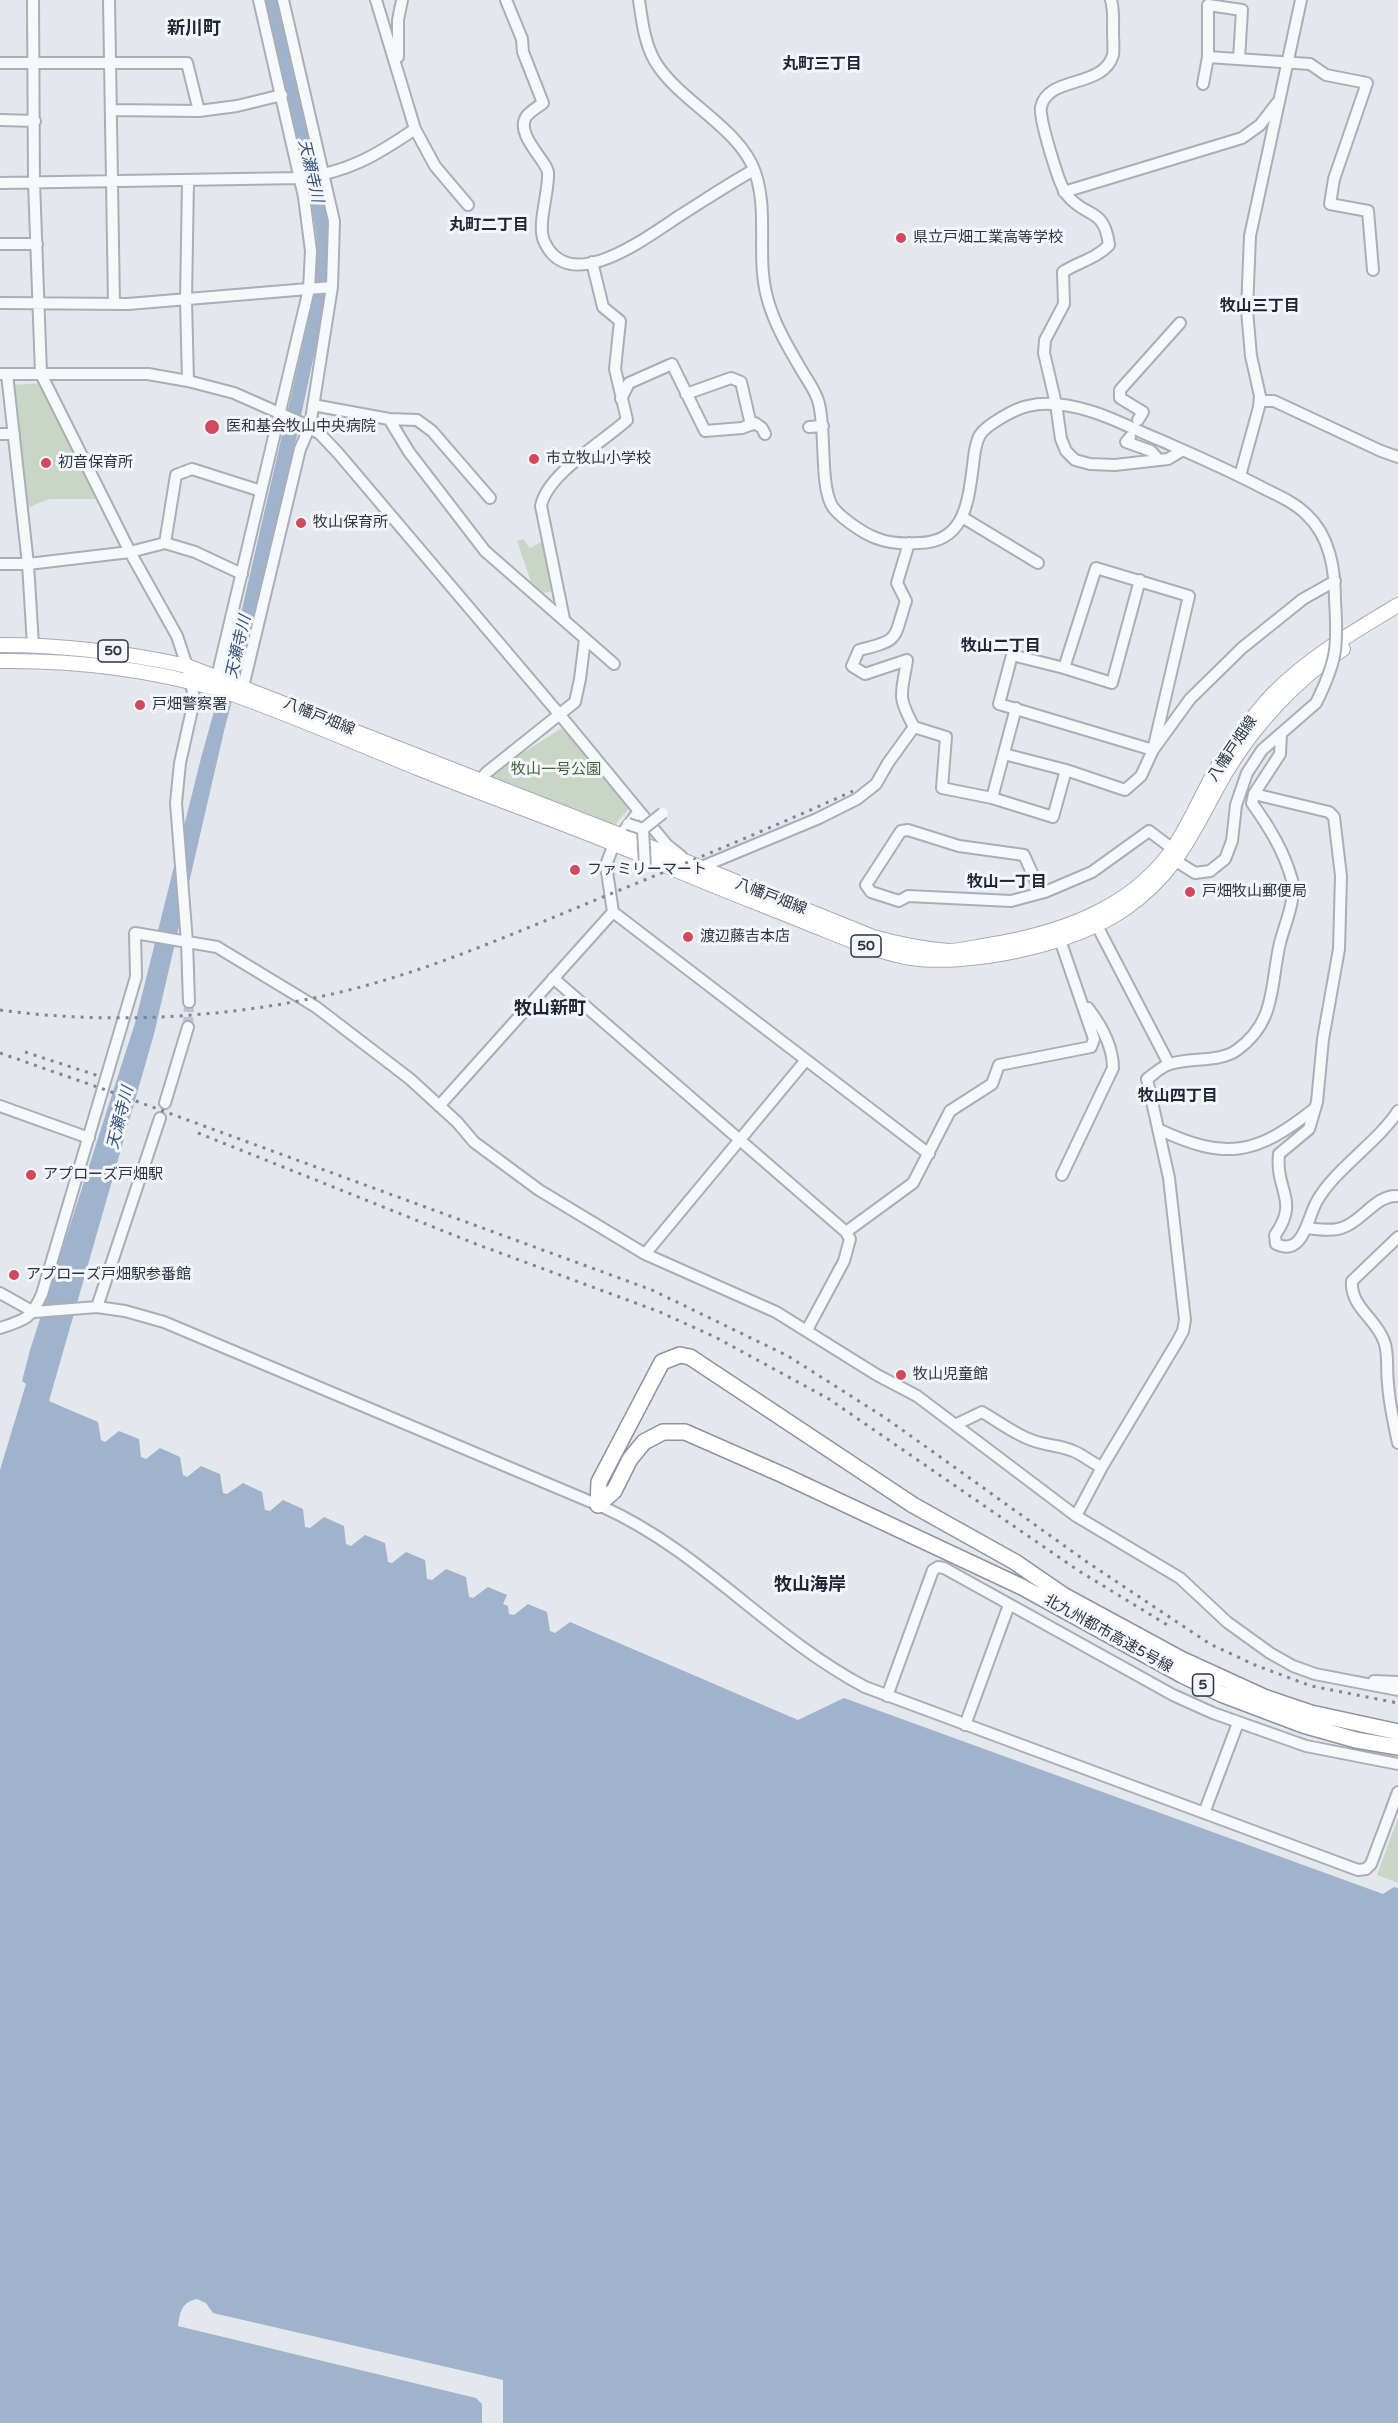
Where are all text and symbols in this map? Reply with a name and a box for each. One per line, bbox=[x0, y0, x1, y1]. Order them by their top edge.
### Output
district label: 新川町 bbox=[167, 18, 221, 40]
district label: 丸町三丁目 bbox=[782, 55, 862, 75]
water label: 天瀬寺川 bbox=[293, 138, 327, 204]
district label: 丸町二丁目 bbox=[449, 216, 529, 236]
place label: 県立戸畑工業高等学校 bbox=[913, 229, 1063, 247]
marker: 県立戸畑工業高等学校 bbox=[894, 231, 908, 245]
district label: 牧山三丁目 bbox=[1220, 297, 1300, 317]
marker: 医和基会牧山中央病院 bbox=[203, 418, 221, 436]
place label: 医和基会牧山中央病院 bbox=[226, 418, 376, 436]
place label: 市立牧山小学校 bbox=[546, 450, 651, 468]
marker: 市立牧山小学校 bbox=[527, 452, 541, 466]
place label: 初音保育所 bbox=[58, 454, 133, 472]
marker: 初音保育所 bbox=[39, 456, 53, 470]
place label: 牧山保育所 bbox=[313, 514, 388, 532]
marker: 牧山保育所 bbox=[294, 516, 308, 530]
water label: 天瀬寺川 bbox=[222, 614, 256, 680]
district label: 牧山二丁目 bbox=[961, 637, 1041, 657]
road number: 50 bbox=[98, 640, 128, 662]
street label: 八幡戸畑線 bbox=[281, 695, 357, 739]
place label: 戸畑警察署 bbox=[152, 696, 227, 714]
marker: 戸畑警察署 bbox=[133, 698, 147, 712]
street label: 八幡戸畑線 bbox=[1205, 713, 1261, 785]
park label: 牧山一号公園 bbox=[511, 761, 601, 779]
place label: ファミリーマート bbox=[587, 861, 707, 879]
marker: ファミリーマート bbox=[568, 863, 582, 877]
district label: 牧山一丁目 bbox=[967, 873, 1047, 893]
street label: 八幡戸畑線 bbox=[733, 875, 809, 919]
place label: 戸畑牧山郵便局 bbox=[1202, 883, 1307, 901]
marker: 戸畑牧山郵便局 bbox=[1183, 885, 1197, 899]
place label: 渡辺藤吉本店 bbox=[700, 928, 790, 946]
marker: 渡辺藤吉本店 bbox=[681, 930, 695, 944]
road number: 50 bbox=[851, 935, 881, 957]
district label: 牧山新町 bbox=[514, 998, 586, 1020]
water label: 天瀬寺川 bbox=[104, 1085, 138, 1151]
district label: 牧山四丁目 bbox=[1138, 1087, 1218, 1107]
place label: アプローズ戸畑駅 bbox=[43, 1166, 163, 1184]
marker: アプローズ戸畑駅 bbox=[24, 1168, 38, 1182]
place label: アプローズ戸畑駅参番館 bbox=[26, 1266, 191, 1284]
marker: アプローズ戸畑駅参番館 bbox=[7, 1268, 21, 1282]
place label: 牧山児童館 bbox=[913, 1366, 988, 1384]
marker: 牧山児童館 bbox=[894, 1368, 908, 1382]
district label: 牧山海岸 bbox=[774, 1574, 846, 1596]
street label: 北九州都市高速5号線 bbox=[1040, 1591, 1176, 1677]
road number: 5 bbox=[1192, 1674, 1214, 1696]

